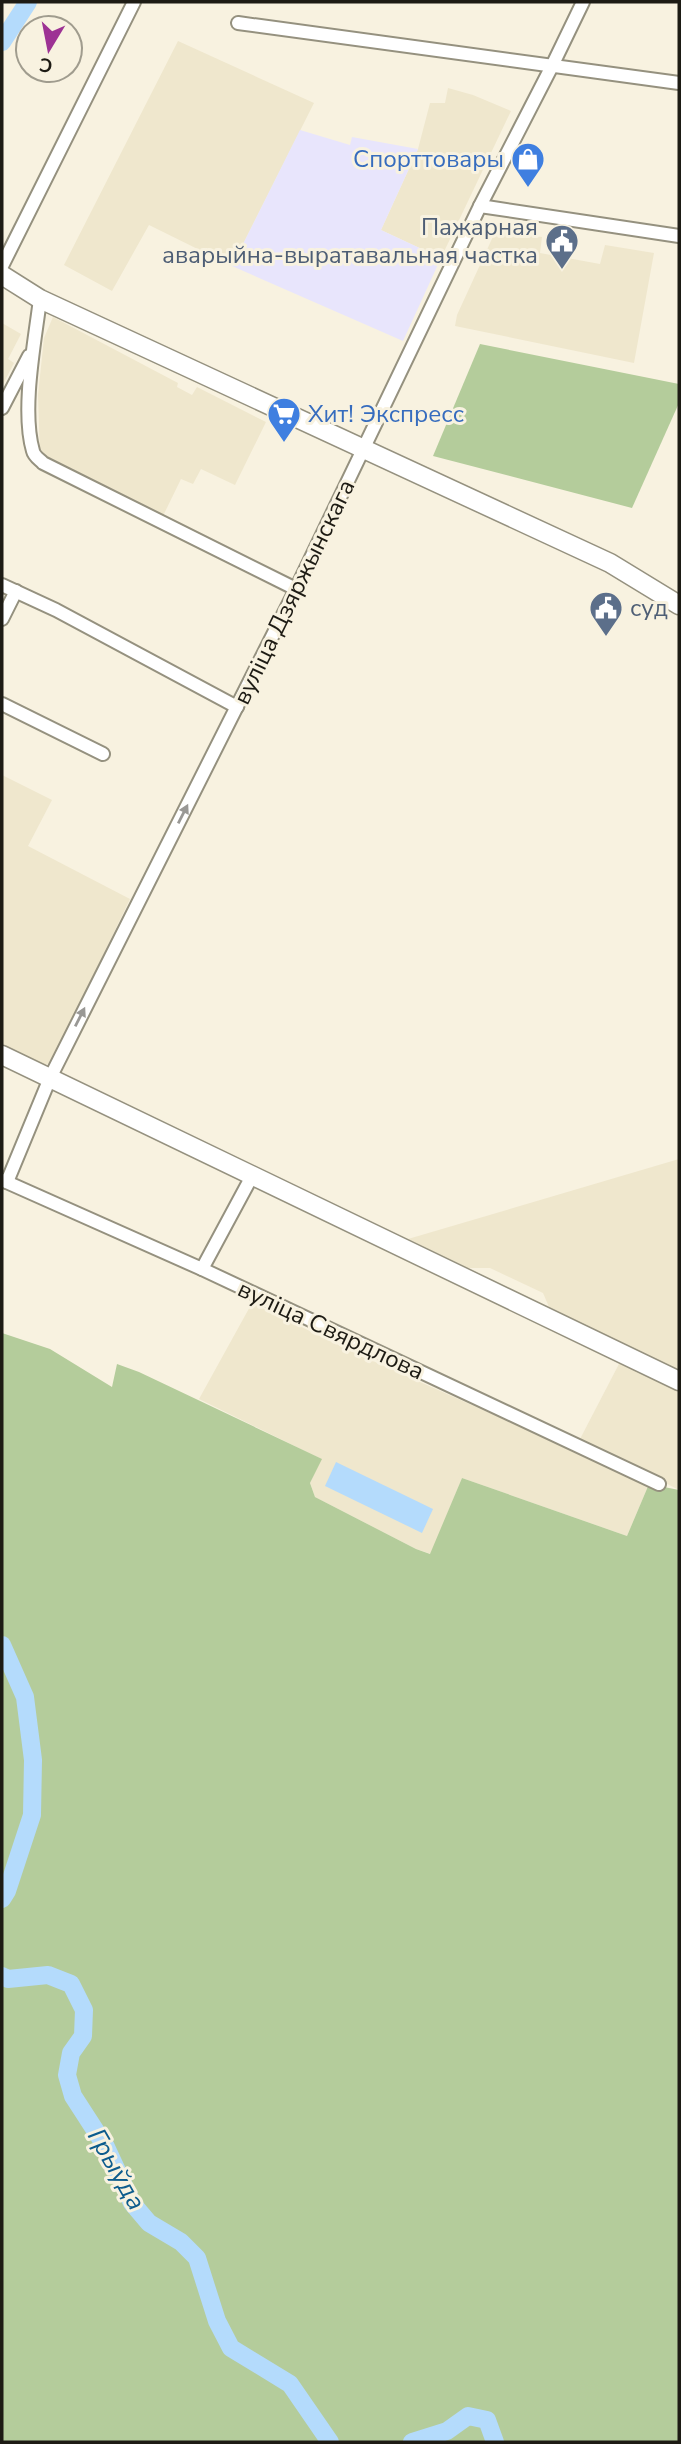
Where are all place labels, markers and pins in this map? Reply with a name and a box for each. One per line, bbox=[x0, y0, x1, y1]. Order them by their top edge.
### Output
shop icon: Спорттовары bbox=[509, 140, 547, 189]
place label: Спорттовары bbox=[353, 143, 504, 175]
place label: Пажарная аварыйна-выратавальная частка bbox=[162, 211, 538, 271]
public building icon: Пажарная аварыйна-выратавальная частка bbox=[543, 222, 581, 271]
supermarket icon: Хит! Экспресс bbox=[265, 395, 303, 444]
place label: Хит! Экспресс bbox=[308, 398, 464, 430]
public building icon: суд bbox=[587, 589, 625, 638]
place label: суд bbox=[630, 592, 668, 624]

